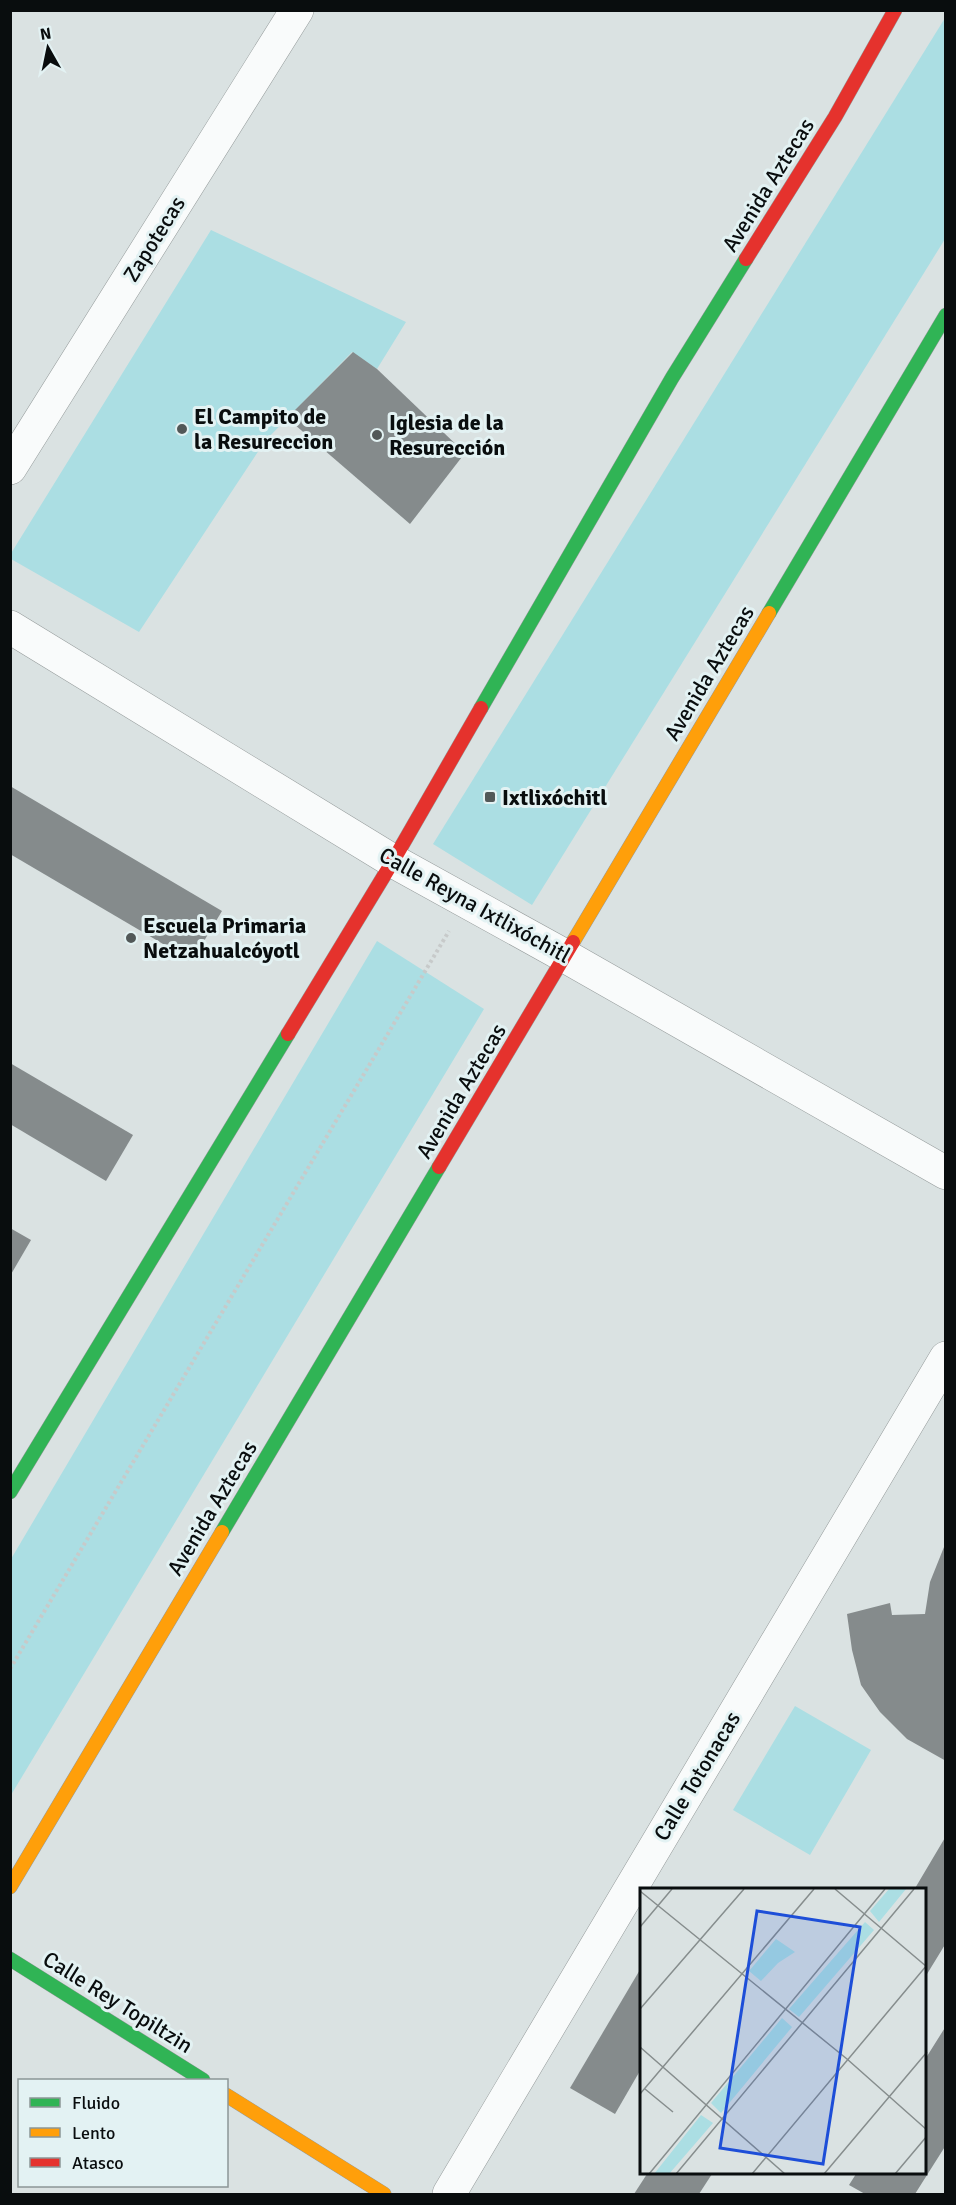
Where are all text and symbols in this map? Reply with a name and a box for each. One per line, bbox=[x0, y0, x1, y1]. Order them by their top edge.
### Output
north arrow bbox=[18, 18, 78, 78]
text: N bbox=[39, 23, 53, 45]
street label: Avenida Aztecas bbox=[716, 113, 820, 257]
street label: Zapotecas bbox=[117, 191, 191, 287]
place label: El Campito de la Resureccion bbox=[194, 403, 333, 455]
place label: Iglesia de la Resurección bbox=[389, 409, 505, 461]
marker: El Campito de la Resureccion bbox=[175, 422, 189, 436]
marker: Iglesia de la Resurección bbox=[370, 428, 384, 442]
street label: Avenida Aztecas bbox=[658, 601, 760, 745]
place label: Ixtlixóchitl bbox=[502, 784, 607, 811]
marker: Ixtlixóchitl bbox=[483, 790, 497, 804]
street label: Calle Reyna Ixtlixóchitl bbox=[375, 841, 575, 969]
place label: Escuela Primaria Netzahualcóyotl bbox=[143, 912, 306, 964]
marker: Escuela Primaria Netzahualcóyotl bbox=[124, 931, 138, 945]
street label: Avenida Aztecas bbox=[410, 1019, 512, 1163]
street label: Avenida Aztecas bbox=[161, 1436, 263, 1580]
street label: Calle Totonacas bbox=[648, 1706, 746, 1846]
inset map bbox=[640, 1888, 926, 2175]
street label: Calle Rey Topiltzin bbox=[38, 1945, 198, 2059]
legend bbox=[18, 2079, 228, 2187]
text: Fluido bbox=[72, 2092, 120, 2114]
text: Lento bbox=[72, 2122, 115, 2144]
text: Atasco bbox=[72, 2152, 124, 2174]

